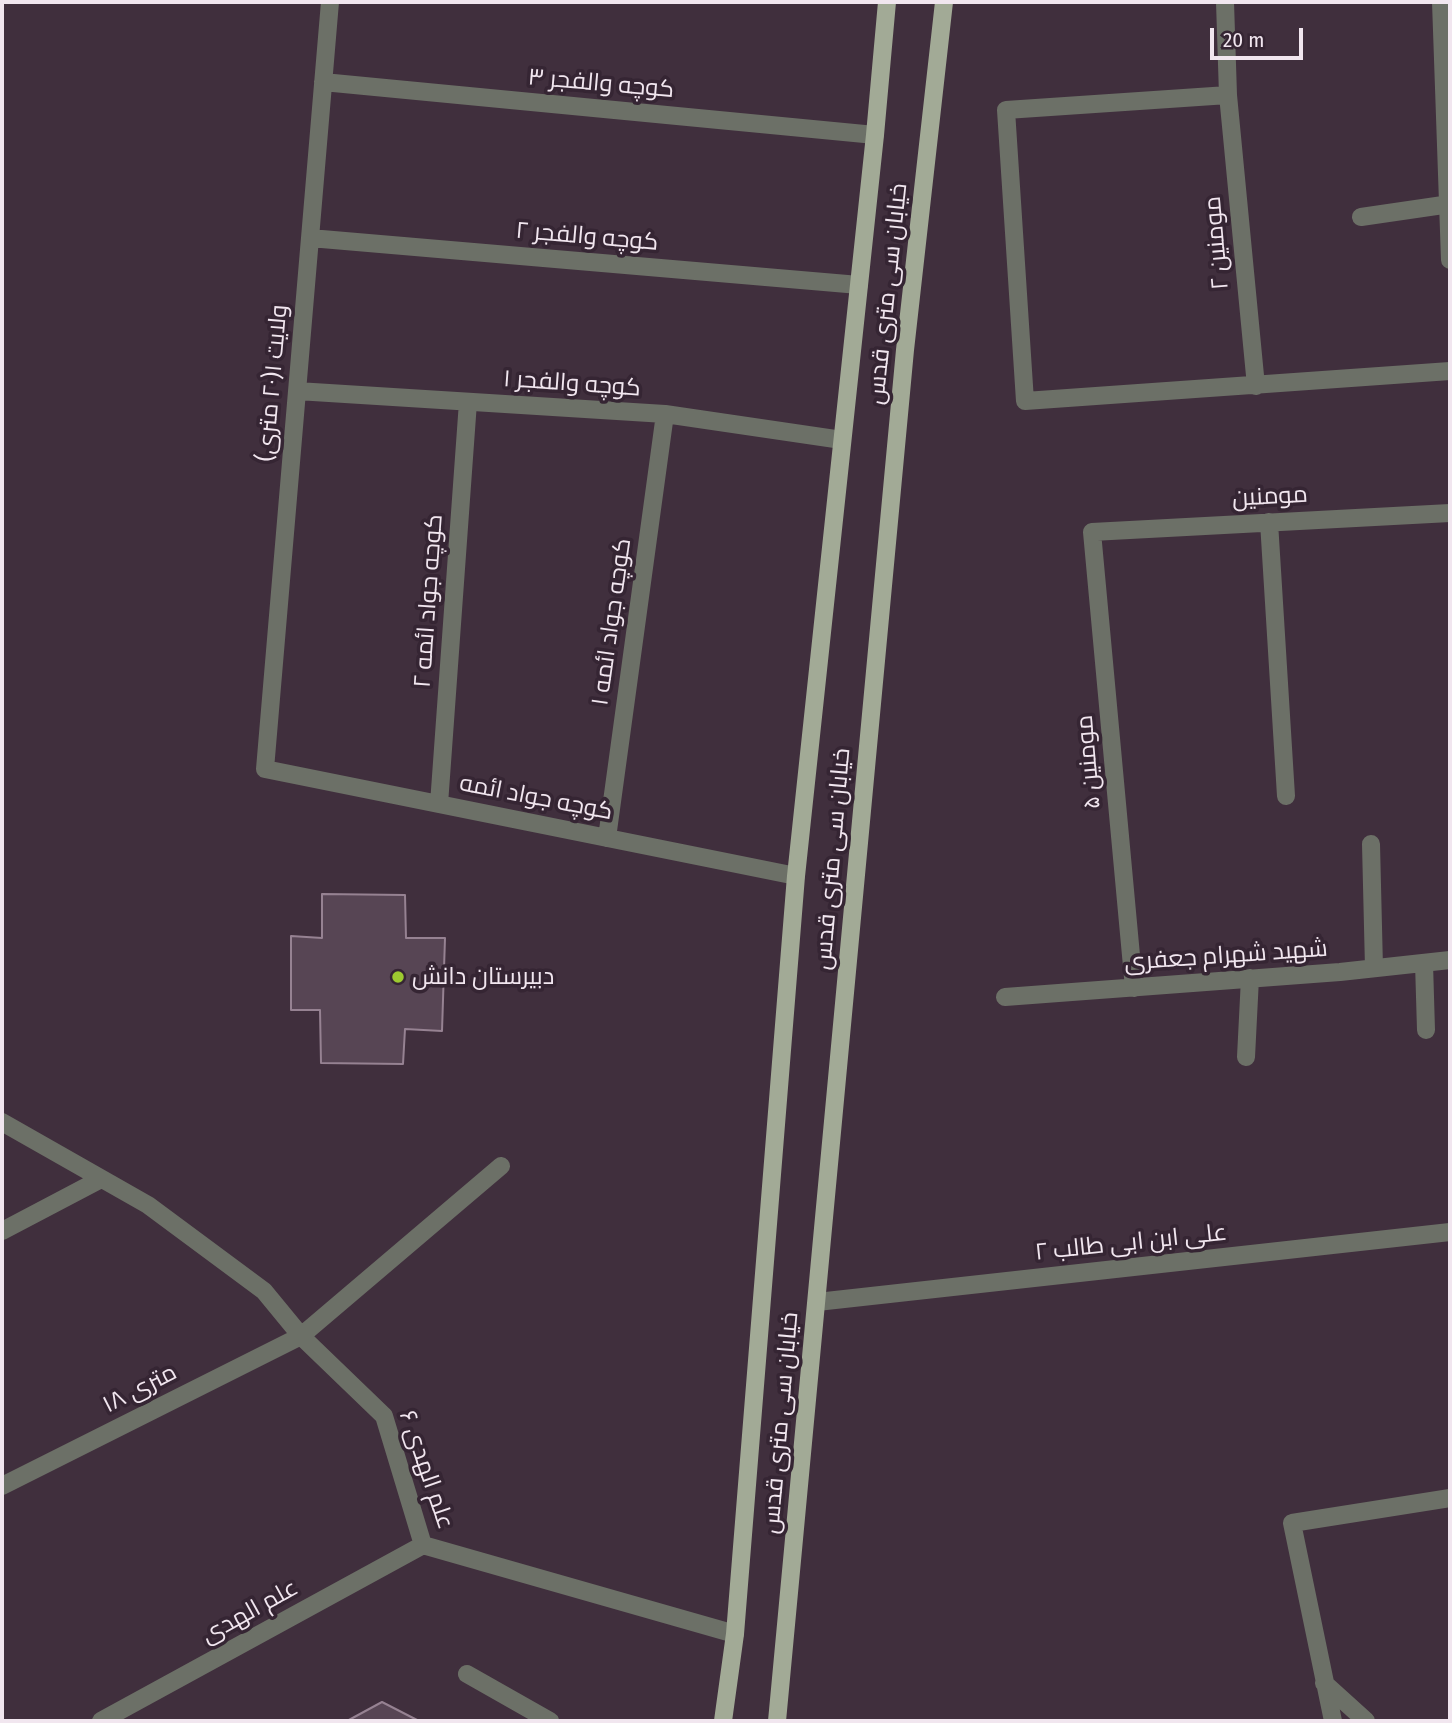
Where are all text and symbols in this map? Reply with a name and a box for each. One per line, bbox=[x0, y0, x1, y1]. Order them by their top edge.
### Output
scale bar bbox=[1214, 14, 1307, 58]
text: 20 m bbox=[1223, 27, 1264, 53]
street label: کوچه والفجر ۳ bbox=[527, 63, 675, 105]
street label: خیابان سی متری قدس bbox=[862, 182, 914, 406]
street label: مومنین ۲ bbox=[1199, 195, 1235, 291]
street label: کوچه والفجر ۲ bbox=[514, 216, 660, 258]
street label: ولایت ۱(۲۰ متری) bbox=[252, 303, 294, 463]
street label: کوچه والفجر ۱ bbox=[502, 365, 642, 403]
street label: مومنین bbox=[1232, 481, 1308, 513]
street label: کوچه جواد ائمه ۲ bbox=[409, 513, 449, 689]
street label: کوچه جواد ائمه ۱ bbox=[586, 537, 638, 707]
street label: ۵ مومنین bbox=[1071, 714, 1107, 810]
street label: خیابان سی متری قدس bbox=[809, 747, 857, 971]
street label: کوچه جواد ائمه bbox=[457, 769, 615, 827]
street label: شهید شهرام جعفری bbox=[1123, 935, 1329, 977]
place label: دبیرستان دانش bbox=[412, 963, 554, 991]
marker: دبیرستان دانش bbox=[390, 969, 406, 985]
street label: علی ابن ابی طالب ۲ bbox=[1034, 1219, 1228, 1267]
street label: خیابان سی متری قدس bbox=[757, 1311, 805, 1535]
street label: ۱۸ متری bbox=[98, 1358, 182, 1420]
street label: علم الهدی ۶ bbox=[392, 1407, 460, 1533]
street label: علم الهدی bbox=[197, 1574, 303, 1650]

